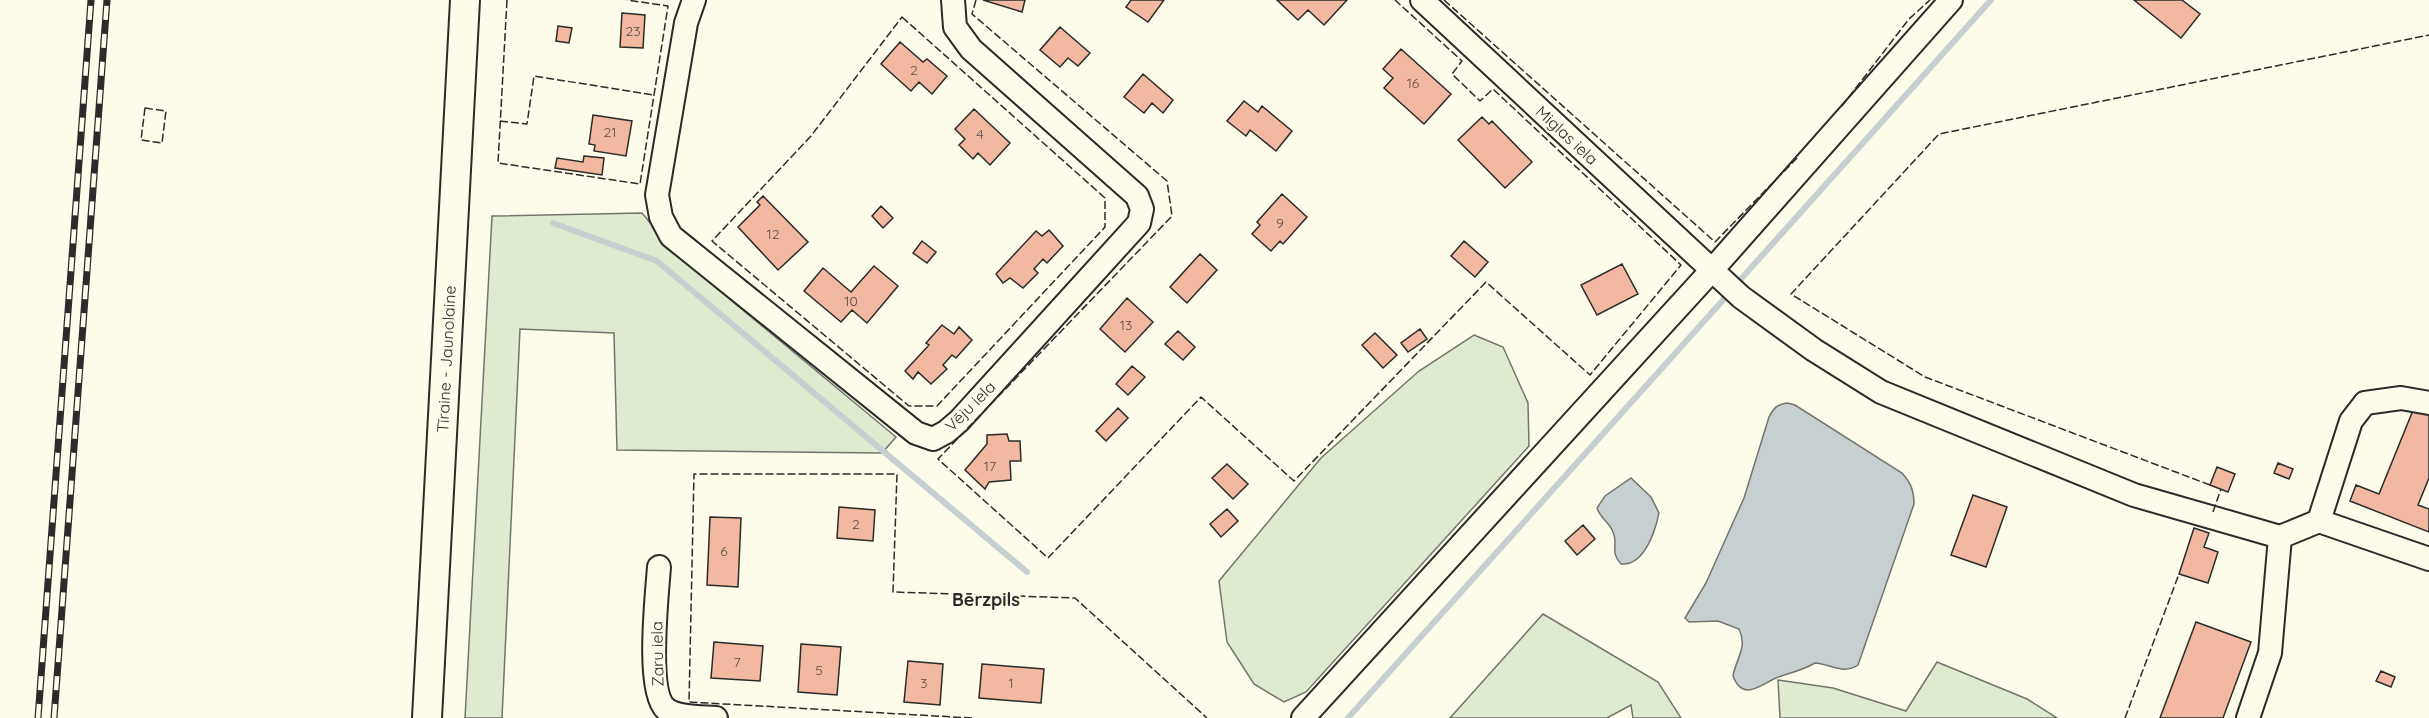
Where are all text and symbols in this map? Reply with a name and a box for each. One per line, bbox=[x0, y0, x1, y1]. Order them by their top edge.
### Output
house number: 23 bbox=[625, 22, 641, 40]
house number: 2 bbox=[910, 61, 918, 79]
house number: 16 bbox=[1407, 74, 1420, 92]
street label: Miglas iela bbox=[1532, 101, 1602, 169]
house number: 21 bbox=[604, 123, 616, 141]
house number: 4 bbox=[976, 125, 984, 143]
house number: 9 bbox=[1276, 214, 1284, 232]
house number: 12 bbox=[767, 225, 780, 243]
street label: Tīraine - Jaunolaine bbox=[432, 285, 460, 433]
house number: 10 bbox=[844, 292, 858, 310]
house number: 13 bbox=[1120, 316, 1132, 334]
street label: Vēju iela bbox=[941, 377, 999, 435]
house number: 17 bbox=[984, 457, 996, 475]
house number: 2 bbox=[852, 515, 860, 533]
house number: 6 bbox=[720, 542, 728, 560]
district label: Bērzpils bbox=[952, 588, 1020, 611]
street label: Zaru iela bbox=[646, 621, 668, 687]
house number: 7 bbox=[733, 653, 741, 671]
house number: 5 bbox=[815, 661, 823, 679]
house number: 3 bbox=[920, 674, 928, 692]
house number: 1 bbox=[1008, 674, 1014, 692]

